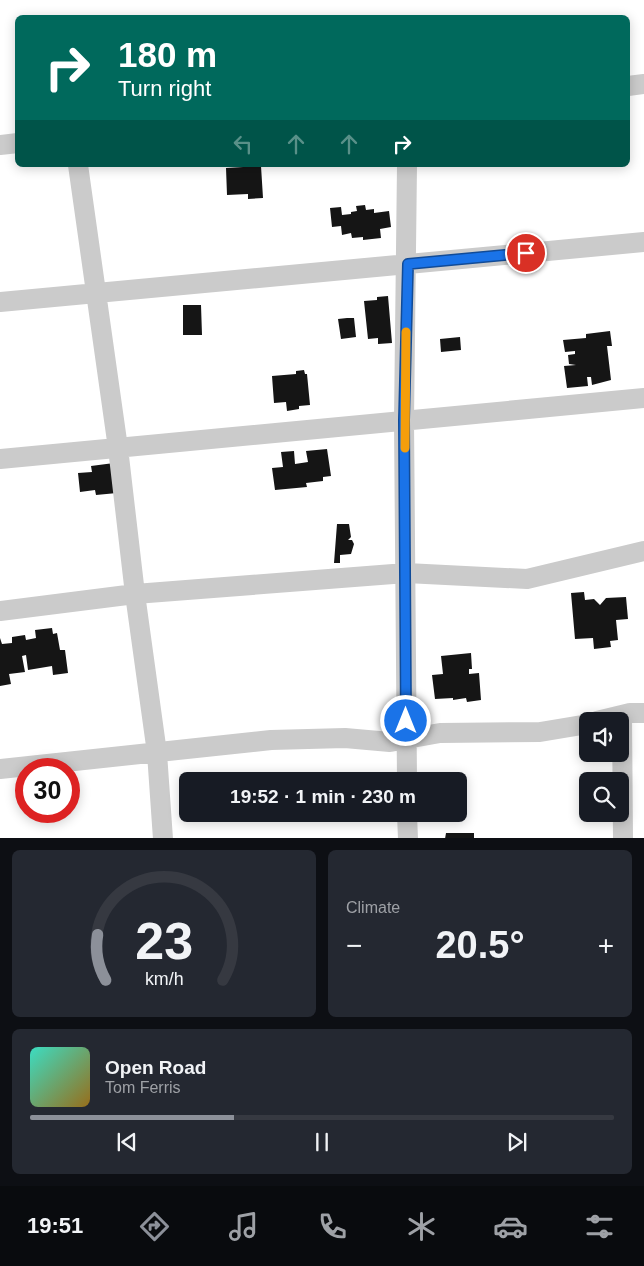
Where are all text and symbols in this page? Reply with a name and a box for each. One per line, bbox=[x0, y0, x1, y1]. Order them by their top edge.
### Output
icon: right bbox=[35, 35, 100, 100]
text: 180 m bbox=[118, 35, 217, 74]
text: Turn right bbox=[118, 76, 211, 101]
icon: left bbox=[229, 130, 257, 158]
icon: ahead bbox=[282, 130, 310, 158]
icon: ahead bbox=[335, 130, 363, 158]
icon: right bbox=[388, 130, 416, 158]
pin bbox=[505, 232, 547, 274]
icon: arrive bbox=[512, 239, 540, 267]
position arrow bbox=[379, 694, 431, 746]
map controls bbox=[579, 712, 629, 822]
button: sound bbox=[579, 712, 629, 762]
speed limit sign: 30 bbox=[15, 758, 80, 823]
button: search bbox=[579, 772, 629, 822]
text: 19:52 · 1 min · 230 m bbox=[230, 786, 416, 807]
text: Climate bbox=[346, 899, 400, 916]
text: 23 bbox=[135, 912, 193, 970]
text: 20.5° bbox=[435, 924, 525, 966]
text: − bbox=[346, 930, 362, 961]
text: + bbox=[598, 930, 614, 961]
text: km/h bbox=[145, 969, 183, 989]
text: Open Road bbox=[105, 1057, 206, 1078]
text: Tom Ferris bbox=[105, 1079, 181, 1096]
icon: previous bbox=[113, 1128, 141, 1156]
icon: pause bbox=[308, 1128, 336, 1156]
icon: next bbox=[503, 1128, 531, 1156]
icon: directions bbox=[137, 1209, 172, 1244]
icon: music bbox=[226, 1209, 261, 1244]
icon: phone bbox=[315, 1209, 350, 1244]
icon: climate bbox=[404, 1209, 439, 1244]
icon: car bbox=[493, 1209, 528, 1244]
icon: filters bbox=[582, 1209, 617, 1244]
text: 19:51 bbox=[27, 1213, 83, 1238]

